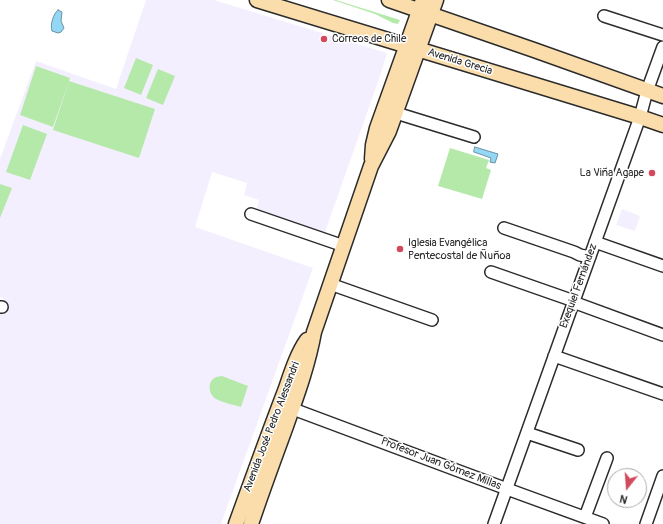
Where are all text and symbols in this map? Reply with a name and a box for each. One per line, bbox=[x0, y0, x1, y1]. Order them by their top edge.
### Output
place label: Correos de Chile bbox=[332, 32, 406, 46]
marker: Correos de Chile bbox=[319, 34, 329, 44]
street label: Avenida Grecia bbox=[426, 46, 494, 78]
place label: La Viña Agape bbox=[580, 166, 644, 180]
marker: La Viña Agape bbox=[647, 168, 657, 178]
place label: Iglesia Evangélica Pentecostal de Ñuñoa bbox=[408, 236, 511, 262]
street label: Exequiel Fernández bbox=[558, 242, 600, 330]
marker: Iglesia Evangélica Pentecostal de Ñuñoa bbox=[395, 244, 405, 254]
street label: Avenida José Pedro Alessandri bbox=[241, 360, 303, 494]
street label: Profesor Juan Gómez Millas bbox=[379, 435, 503, 493]
north arrow bbox=[607, 468, 647, 508]
text: N bbox=[618, 492, 629, 506]

